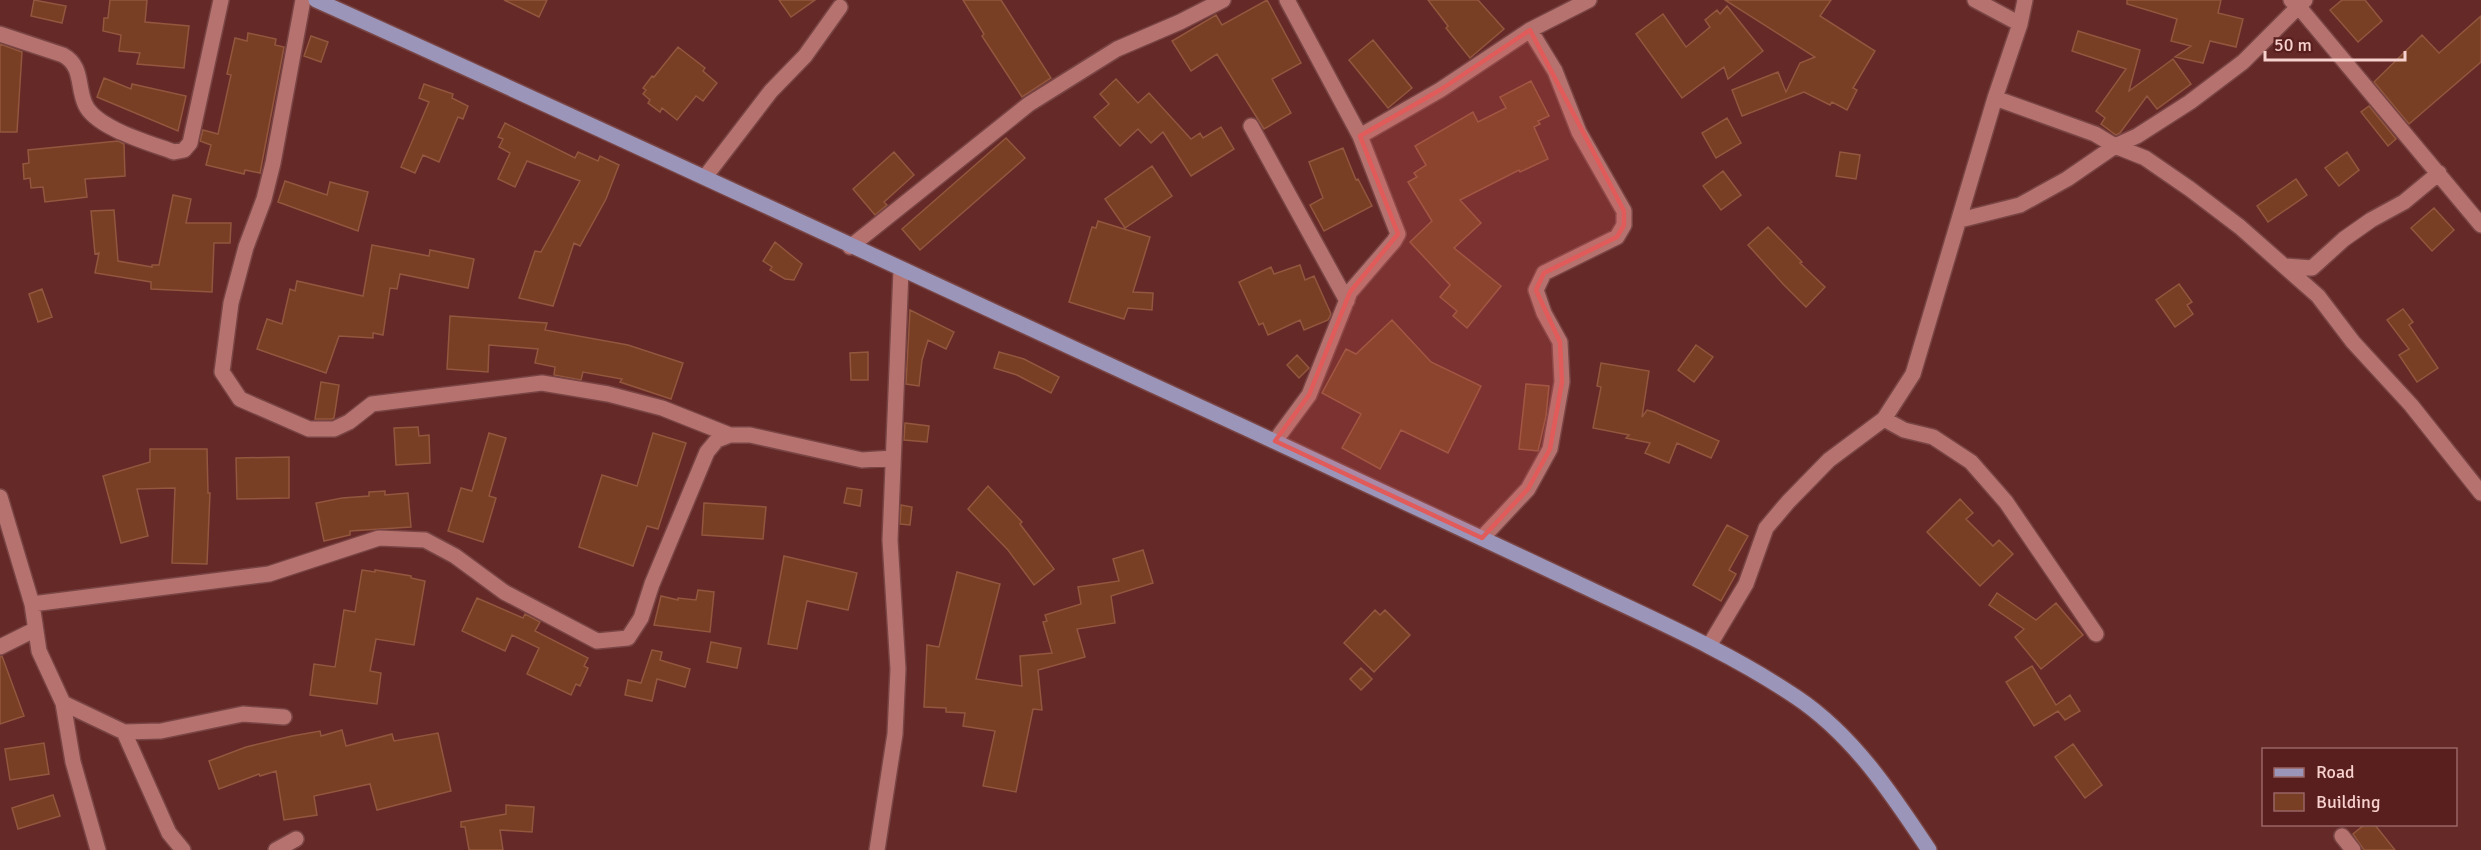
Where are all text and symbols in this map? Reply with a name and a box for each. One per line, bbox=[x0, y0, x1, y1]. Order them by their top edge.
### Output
scale bar bbox=[2265, 24, 2404, 62]
text: 50 m bbox=[2274, 34, 2312, 56]
legend bbox=[2262, 748, 2457, 826]
text: Road bbox=[2316, 761, 2355, 783]
text: Building bbox=[2316, 791, 2380, 813]

